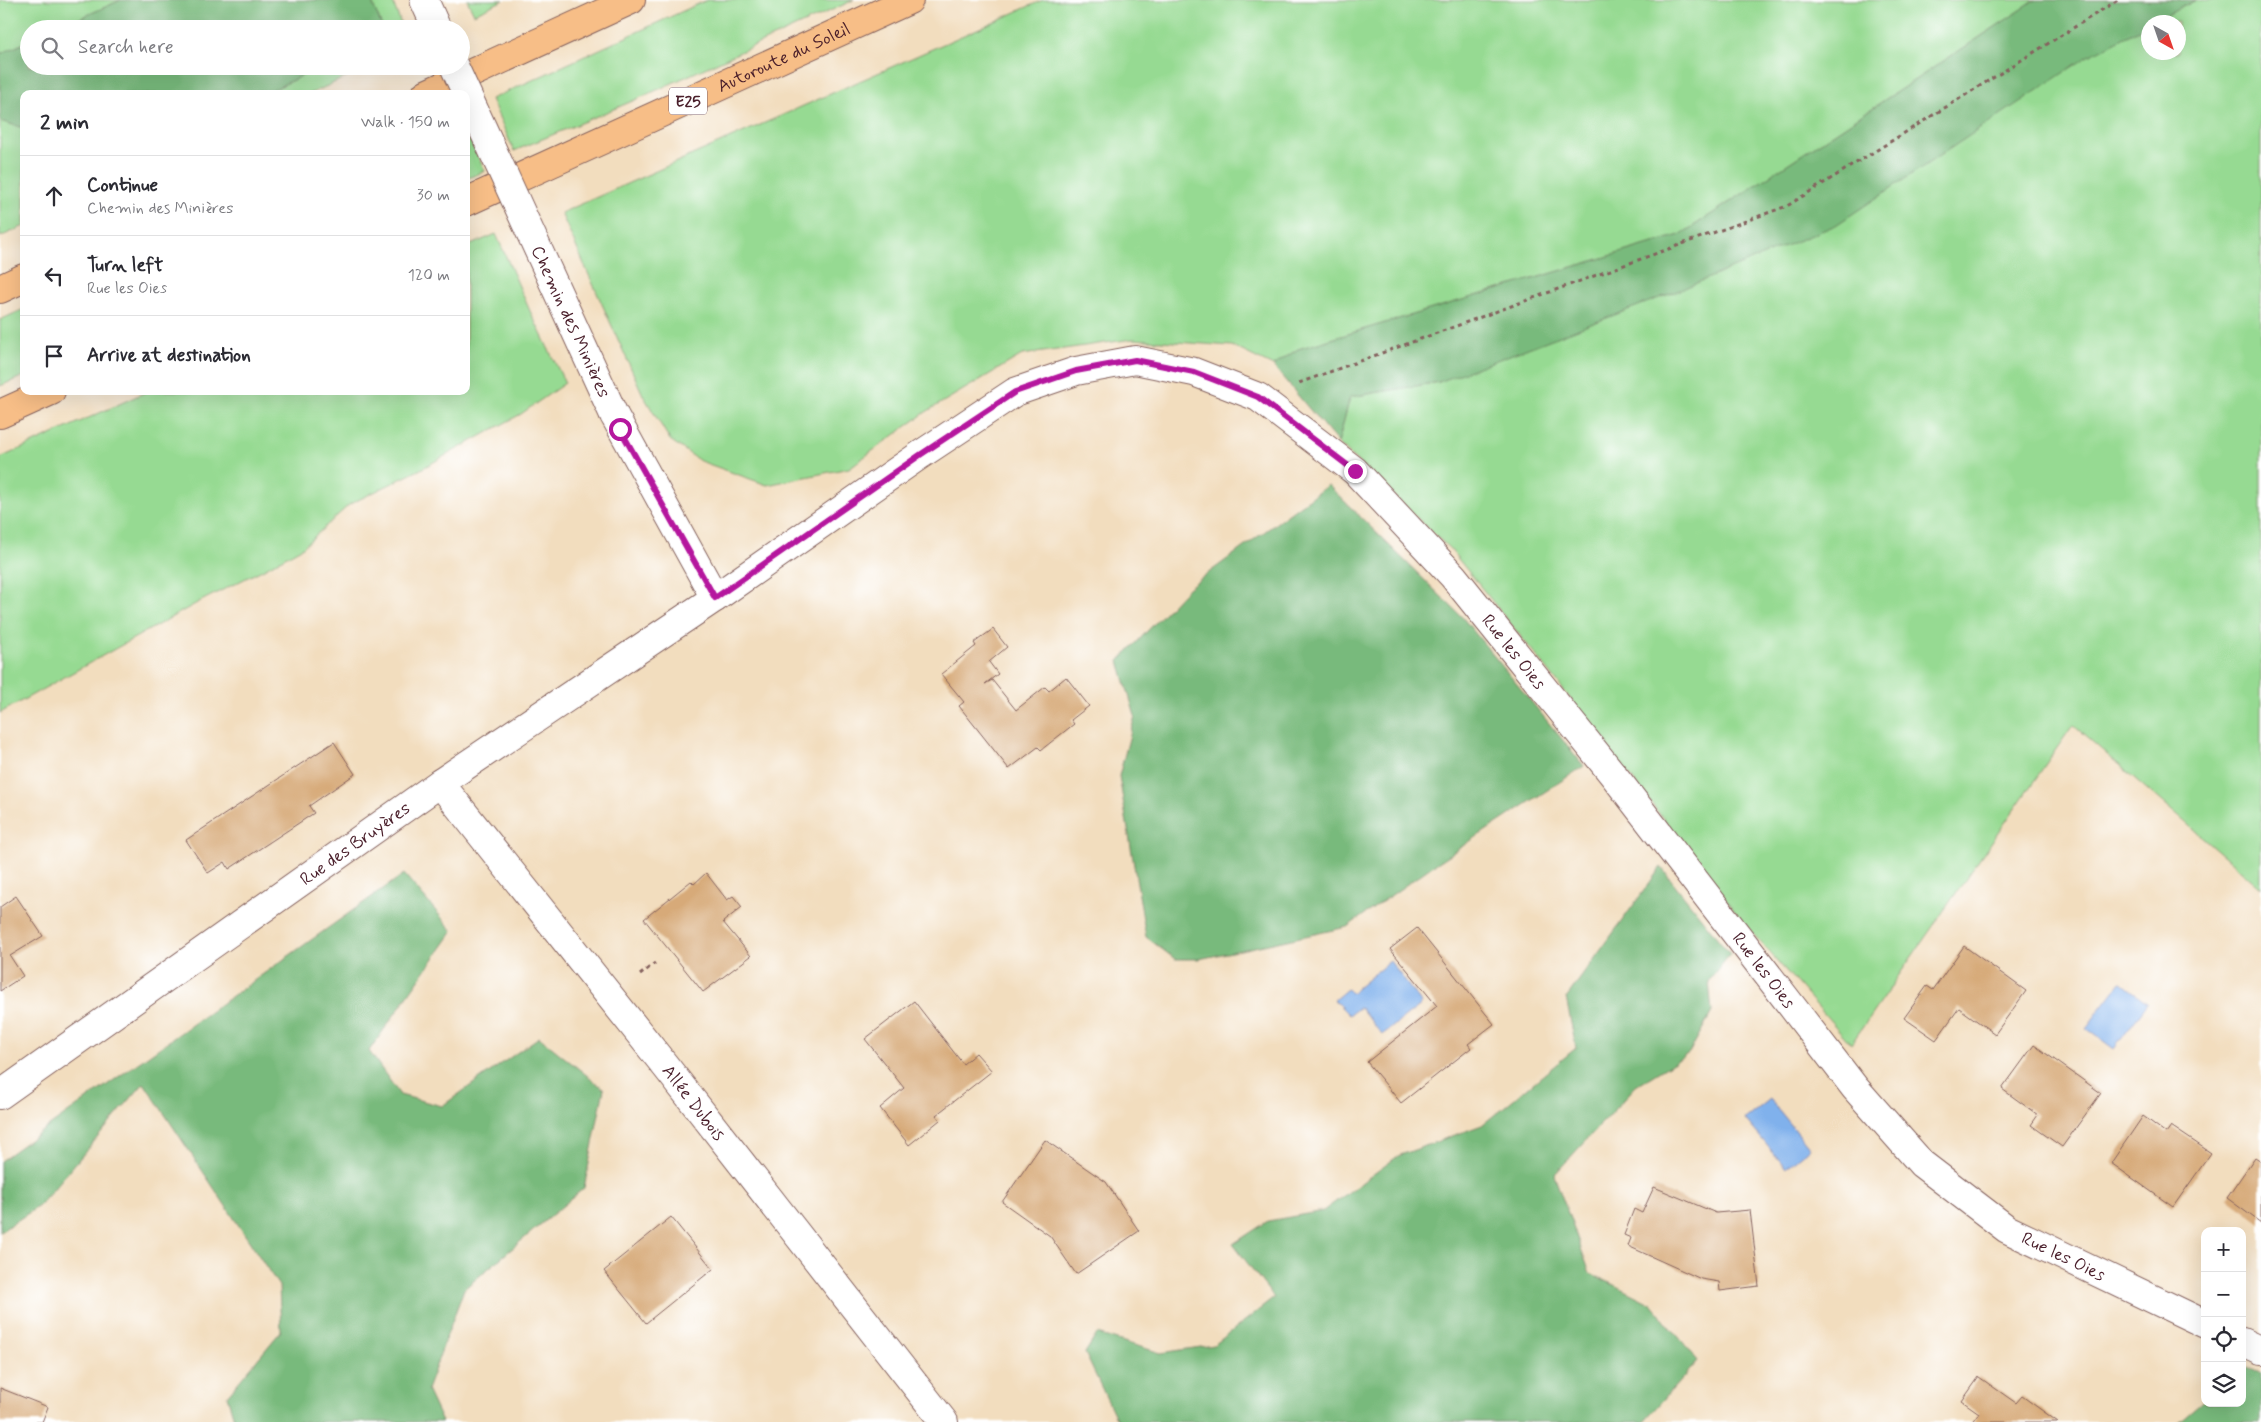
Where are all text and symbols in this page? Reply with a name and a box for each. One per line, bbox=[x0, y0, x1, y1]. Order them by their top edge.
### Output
north arrow bbox=[2141, 15, 2186, 60]
street label: Autoroute du Soleil bbox=[714, 17, 854, 99]
search box bbox=[20, 20, 470, 75]
icon: search bbox=[38, 34, 66, 62]
text: Search here bbox=[78, 35, 174, 60]
road number: E25 bbox=[669, 88, 707, 114]
text: 2 min bbox=[40, 109, 89, 137]
text: Walk · 150 m bbox=[361, 112, 450, 133]
text: Continue bbox=[87, 173, 158, 198]
icon: ahead bbox=[40, 182, 68, 210]
text: 30 m bbox=[417, 185, 450, 206]
text: Chemin des Minières bbox=[87, 198, 233, 219]
street label: Chemin des Minières bbox=[525, 242, 615, 402]
text: Turn left bbox=[87, 253, 163, 278]
icon: left bbox=[40, 262, 68, 290]
text: 120 m bbox=[408, 265, 450, 286]
text: Rue les Oies bbox=[87, 278, 167, 299]
icon: arrive bbox=[40, 342, 68, 370]
text: Arrive at destination bbox=[87, 343, 251, 368]
route start bbox=[609, 418, 632, 441]
route end bbox=[1344, 460, 1367, 483]
street label: Rue les Oies bbox=[1476, 610, 1551, 695]
street label: Rue des Bruyères bbox=[295, 797, 415, 892]
street label: Rue les Oies bbox=[1726, 928, 1800, 1014]
street label: Allée Dubois bbox=[656, 1060, 730, 1146]
street label: Rue les Oies bbox=[2017, 1227, 2109, 1287]
map controls bbox=[2201, 1227, 2246, 1407]
button: + bbox=[2201, 1227, 2246, 1272]
button: − bbox=[2201, 1272, 2246, 1317]
button: locate bbox=[2201, 1317, 2246, 1362]
button: layers bbox=[2201, 1362, 2246, 1407]

